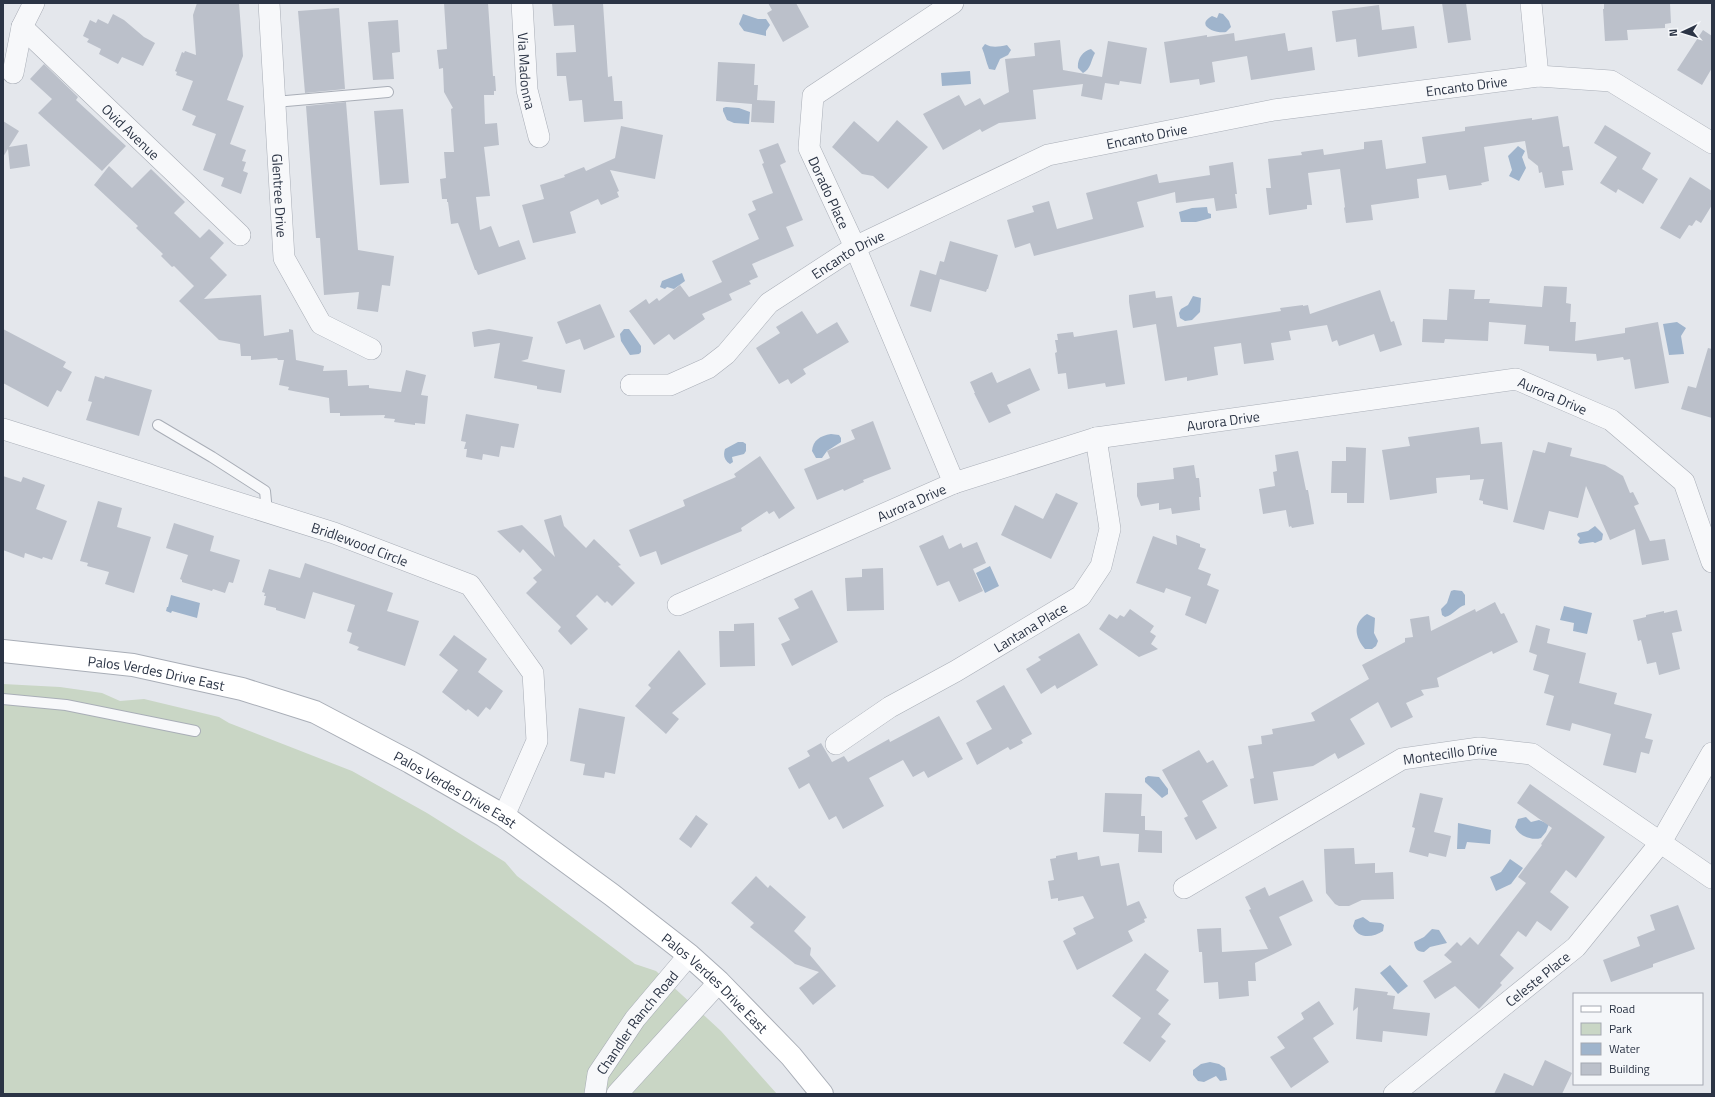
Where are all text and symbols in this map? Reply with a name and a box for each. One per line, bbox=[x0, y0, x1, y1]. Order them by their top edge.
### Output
north arrow bbox=[1663, 12, 1703, 52]
text: N bbox=[1665, 28, 1681, 37]
street label: Via Madonna bbox=[513, 32, 542, 111]
street label: Encanto Drive bbox=[1424, 70, 1508, 101]
street label: Ovid Avenue bbox=[97, 98, 165, 164]
street label: Encanto Drive bbox=[1104, 117, 1189, 154]
street label: Dorado Place bbox=[804, 152, 855, 232]
street label: Glentree Drive bbox=[267, 153, 293, 238]
street label: Encanto Drive bbox=[807, 224, 888, 283]
street label: Aurora Drive bbox=[1515, 371, 1591, 419]
street label: Aurora Drive bbox=[1185, 405, 1261, 436]
street label: Aurora Drive bbox=[873, 477, 949, 526]
street label: Bridlewood Circle bbox=[309, 516, 412, 571]
street label: Lantana Place bbox=[989, 596, 1071, 657]
street label: Palos Verdes Drive East bbox=[87, 650, 227, 695]
street label: Montecillo Drive bbox=[1401, 737, 1499, 769]
street label: Palos Verdes Drive East bbox=[390, 745, 521, 833]
street label: Palos Verdes Drive East bbox=[658, 927, 773, 1037]
street label: Celeste Place bbox=[1500, 946, 1574, 1011]
street label: Chandler Ranch Road bbox=[590, 965, 683, 1078]
legend bbox=[1573, 993, 1703, 1085]
text: Road bbox=[1609, 999, 1635, 1018]
text: Park bbox=[1609, 1019, 1632, 1038]
text: Water bbox=[1609, 1039, 1640, 1058]
text: Building bbox=[1609, 1059, 1650, 1078]

